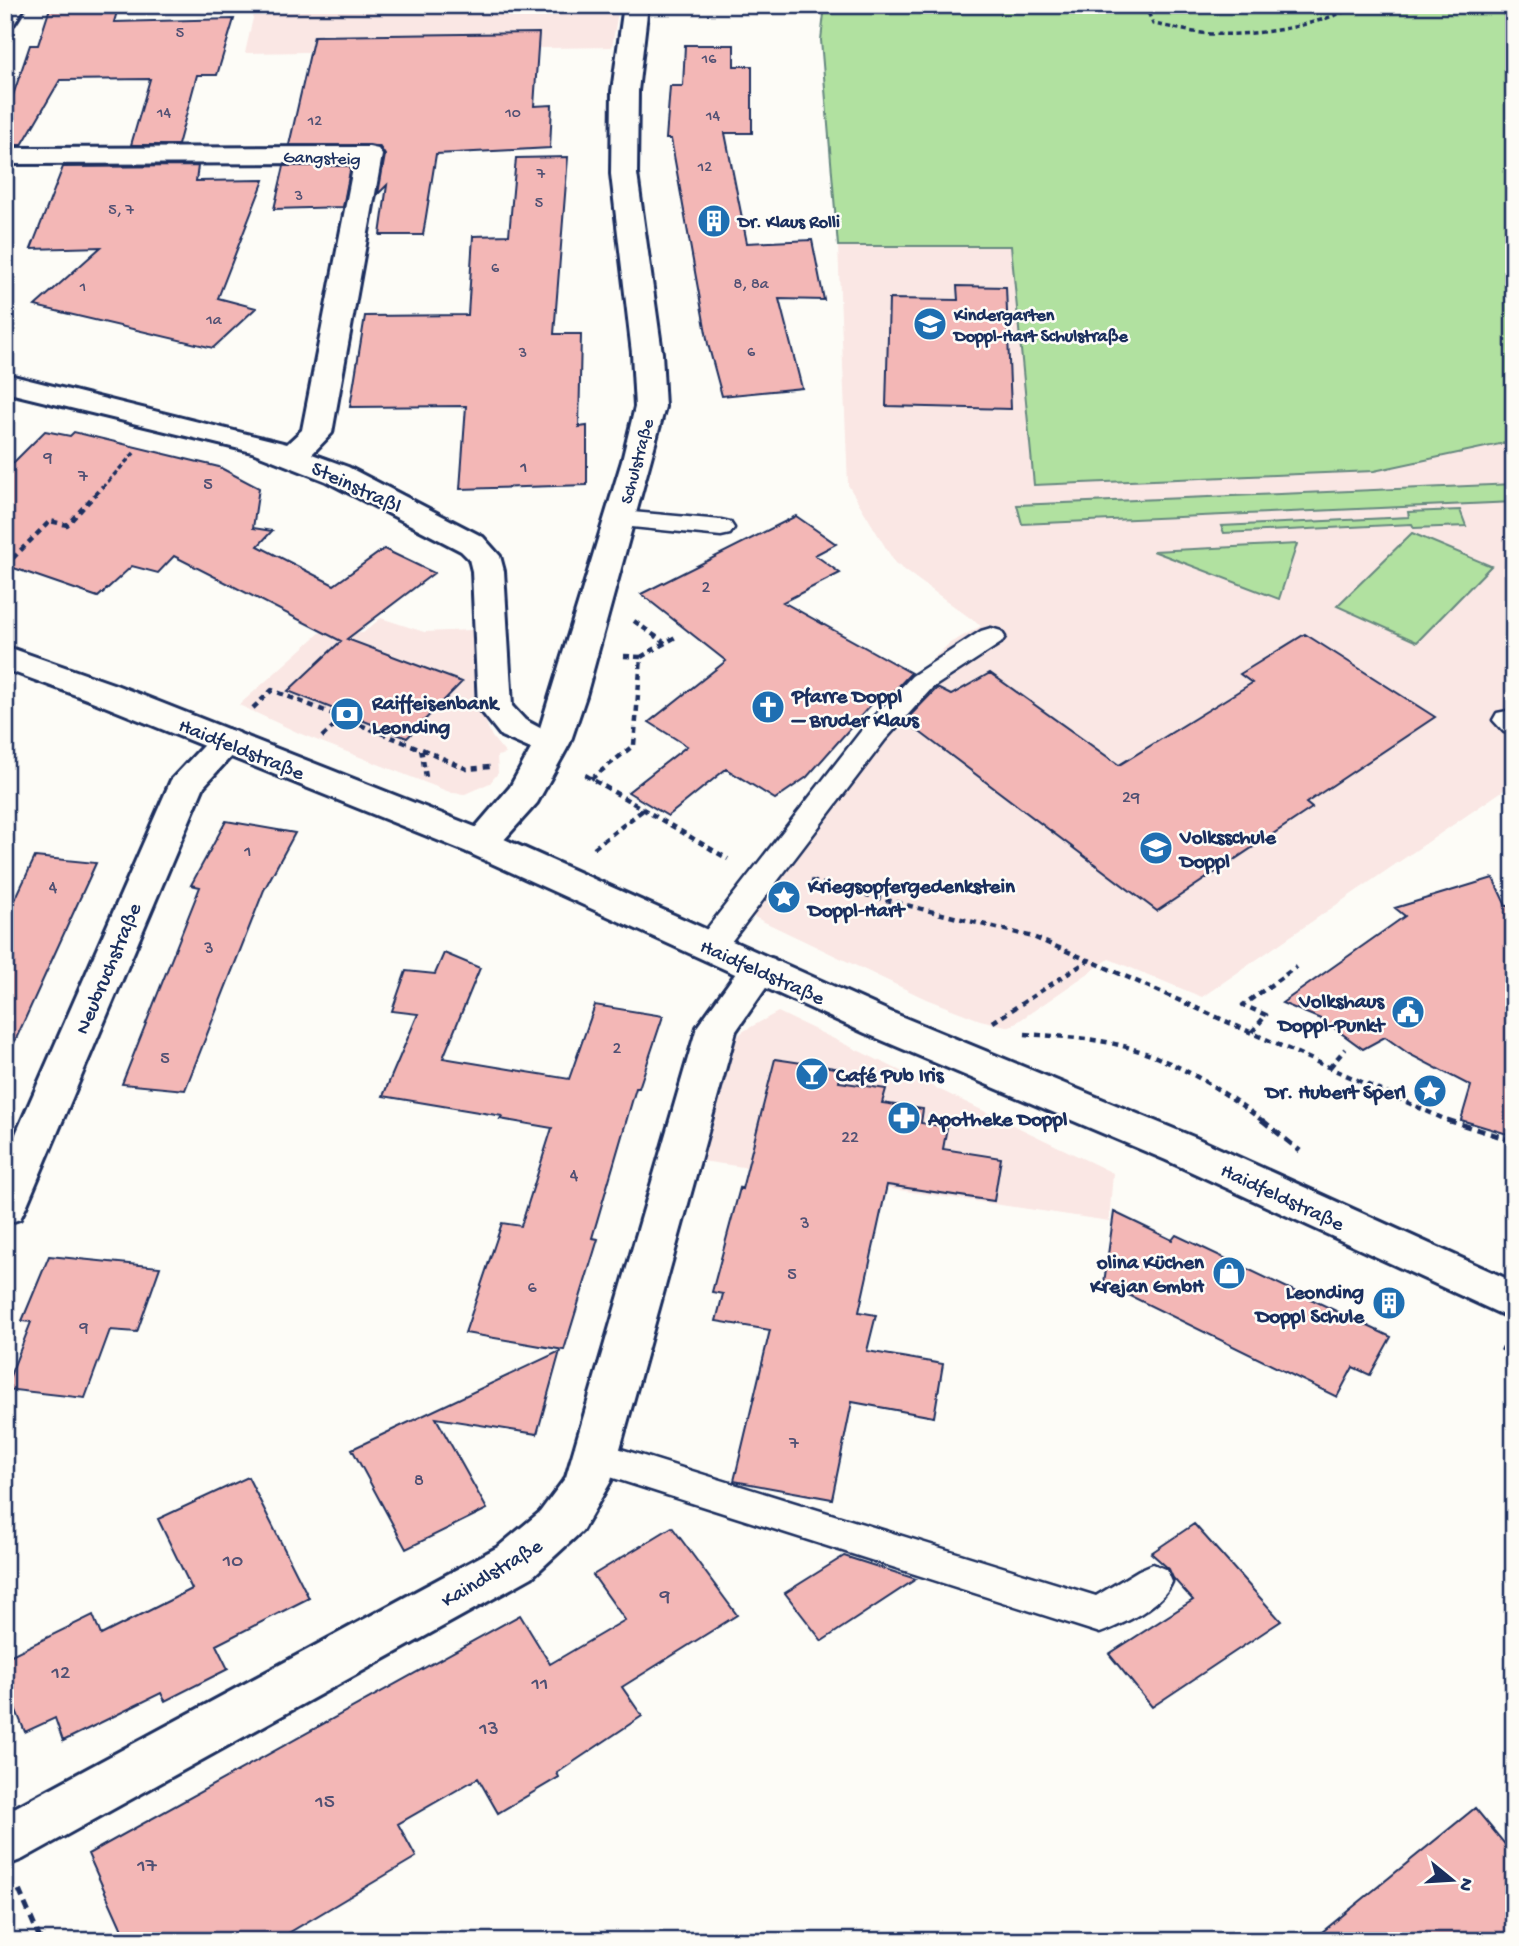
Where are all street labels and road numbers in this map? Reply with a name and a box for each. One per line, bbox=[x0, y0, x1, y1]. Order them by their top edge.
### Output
street label: Gangsteig bbox=[283, 148, 361, 171]
street label: Schulstraße bbox=[617, 416, 660, 506]
street label: Steinstraßl bbox=[307, 457, 405, 521]
street label: Haidfeldstraße bbox=[174, 715, 308, 788]
street label: Neubruchstraße bbox=[71, 899, 150, 1039]
street label: Haidfeldstraße bbox=[695, 936, 829, 1013]
street label: Haidfeldstraße bbox=[1216, 1160, 1348, 1239]
street label: Kaindlstraße bbox=[438, 1534, 549, 1615]

